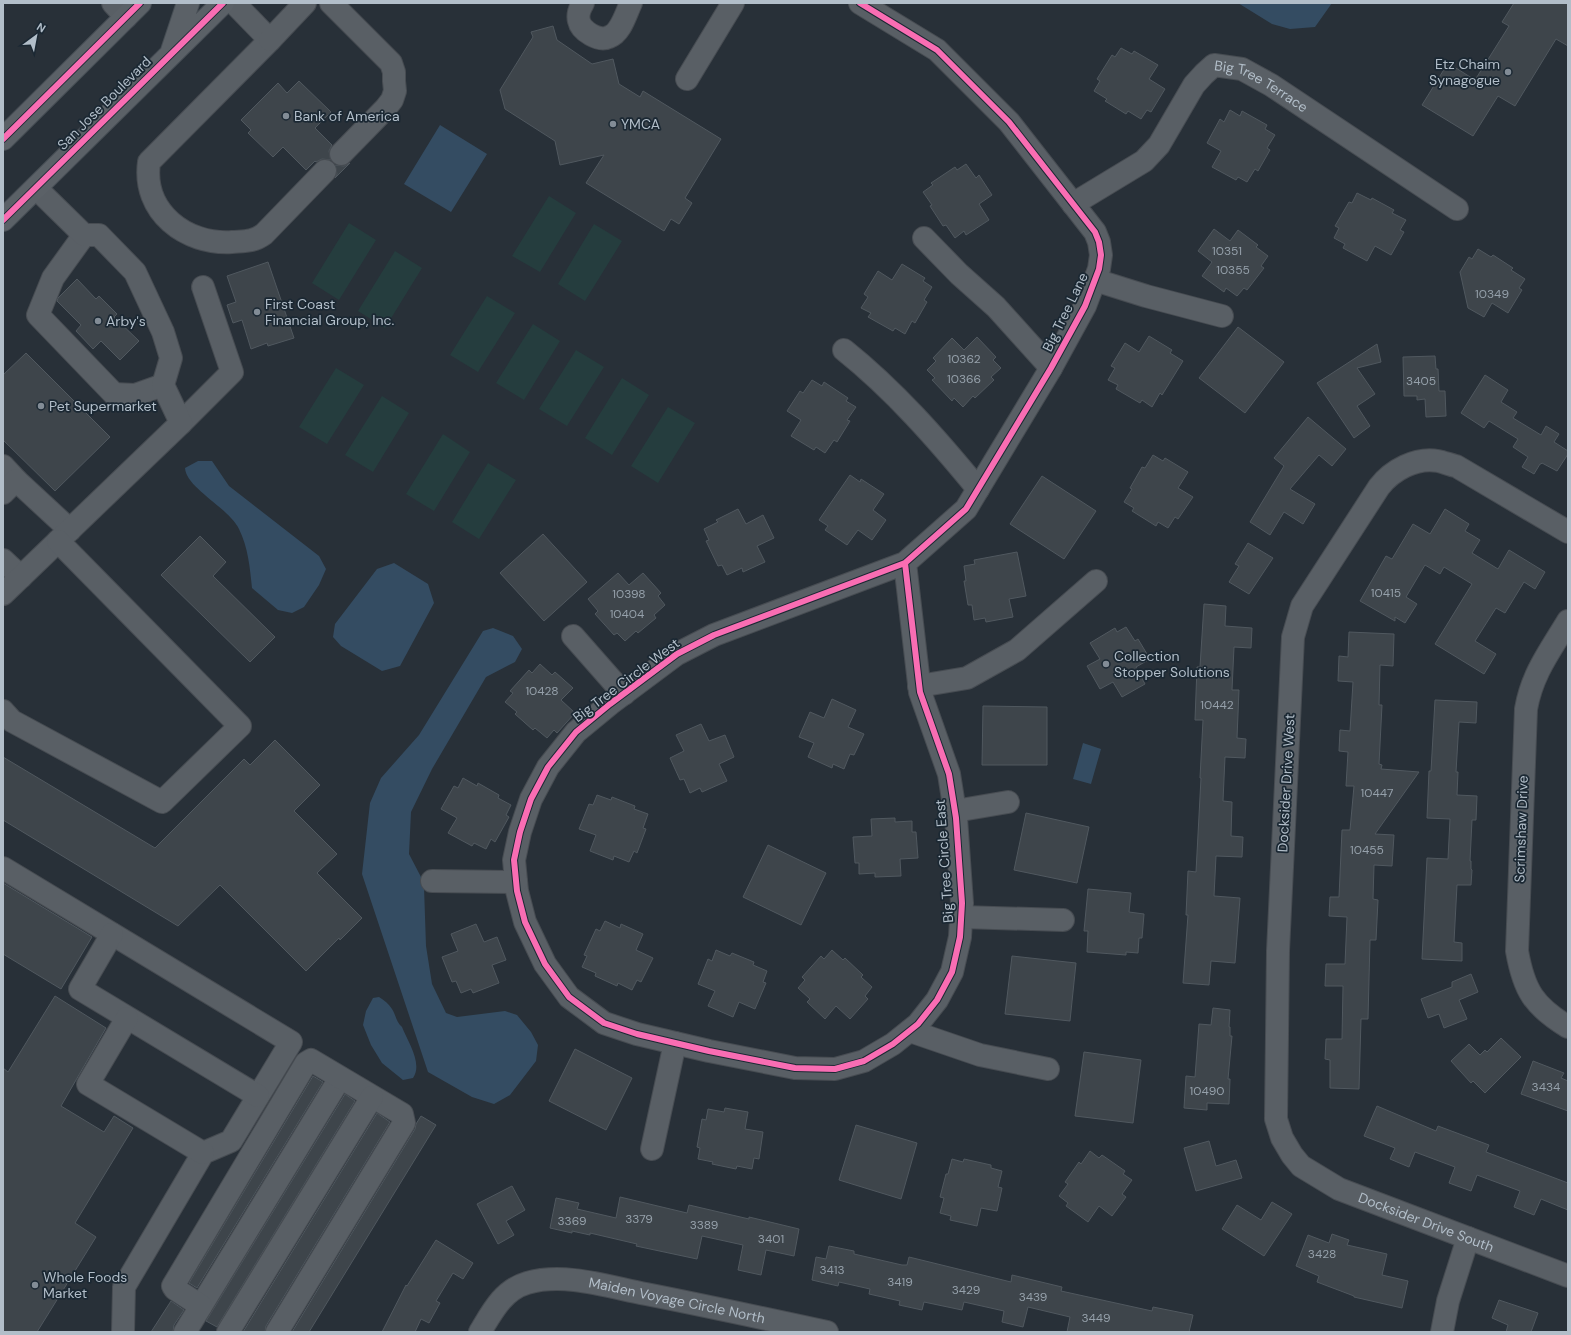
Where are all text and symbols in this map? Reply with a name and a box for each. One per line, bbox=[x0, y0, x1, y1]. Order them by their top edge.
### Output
north arrow bbox=[16, 16, 56, 56]
text: N bbox=[34, 19, 48, 36]
street label: San Jose Boulevard bbox=[53, 52, 155, 154]
place label: Etz Chaim Synagogue bbox=[1429, 55, 1500, 89]
street label: Big Tree Terrace bbox=[1213, 56, 1312, 116]
marker: Etz Chaim Synagogue bbox=[1503, 67, 1513, 77]
place label: Bank of America bbox=[294, 107, 400, 125]
marker: Bank of America bbox=[281, 111, 291, 121]
place label: YMCA bbox=[621, 115, 660, 133]
marker: YMCA bbox=[608, 119, 618, 129]
house number: 10351 bbox=[1212, 243, 1242, 259]
house number: 10355 bbox=[1216, 262, 1250, 278]
street label: Big Tree Lane bbox=[1038, 269, 1092, 355]
house number: 10349 bbox=[1475, 286, 1509, 302]
place label: First Coast Financial Group, Inc. bbox=[265, 295, 395, 329]
marker: First Coast Financial Group, Inc. bbox=[252, 307, 262, 317]
place label: Arby's bbox=[106, 312, 146, 330]
marker: Arby's bbox=[93, 316, 103, 326]
house number: 10362 bbox=[947, 351, 981, 367]
house number: 10366 bbox=[947, 371, 981, 387]
house number: 3405 bbox=[1406, 373, 1436, 389]
place label: Pet Supermarket bbox=[49, 397, 157, 415]
marker: Pet Supermarket bbox=[36, 401, 46, 411]
house number: 10415 bbox=[1371, 585, 1401, 601]
house number: 10398 bbox=[612, 586, 646, 602]
house number: 10404 bbox=[610, 606, 644, 622]
street label: Big Tree Circle West bbox=[569, 634, 683, 726]
place label: Collection Stopper Solutions bbox=[1114, 647, 1230, 681]
marker: Collection Stopper Solutions bbox=[1101, 659, 1111, 669]
house number: 10428 bbox=[525, 683, 559, 699]
house number: 10442 bbox=[1200, 697, 1234, 713]
street label: Docksider Drive West bbox=[1273, 713, 1299, 853]
street label: Scrimshaw Drive bbox=[1510, 775, 1532, 883]
house number: 10447 bbox=[1361, 785, 1393, 801]
street label: Big Tree Circle East bbox=[931, 799, 957, 923]
house number: 10455 bbox=[1350, 842, 1384, 858]
house number: 3434 bbox=[1532, 1079, 1560, 1095]
house number: 10490 bbox=[1190, 1083, 1224, 1099]
street label: Docksider Drive South bbox=[1356, 1188, 1496, 1256]
house number: 3379 bbox=[625, 1211, 653, 1227]
house number: 3369 bbox=[557, 1213, 587, 1229]
house number: 3389 bbox=[690, 1217, 718, 1233]
house number: 3401 bbox=[758, 1231, 784, 1247]
house number: 3428 bbox=[1308, 1246, 1336, 1262]
house number: 3413 bbox=[819, 1262, 845, 1278]
place label: Whole Foods Market bbox=[43, 1268, 127, 1302]
street label: Maiden Voyage Circle North bbox=[587, 1273, 767, 1327]
house number: 3419 bbox=[887, 1274, 913, 1290]
marker: Whole Foods Market bbox=[30, 1280, 40, 1290]
house number: 3429 bbox=[952, 1282, 980, 1298]
house number: 3439 bbox=[1019, 1289, 1047, 1305]
house number: 3449 bbox=[1081, 1310, 1111, 1326]

